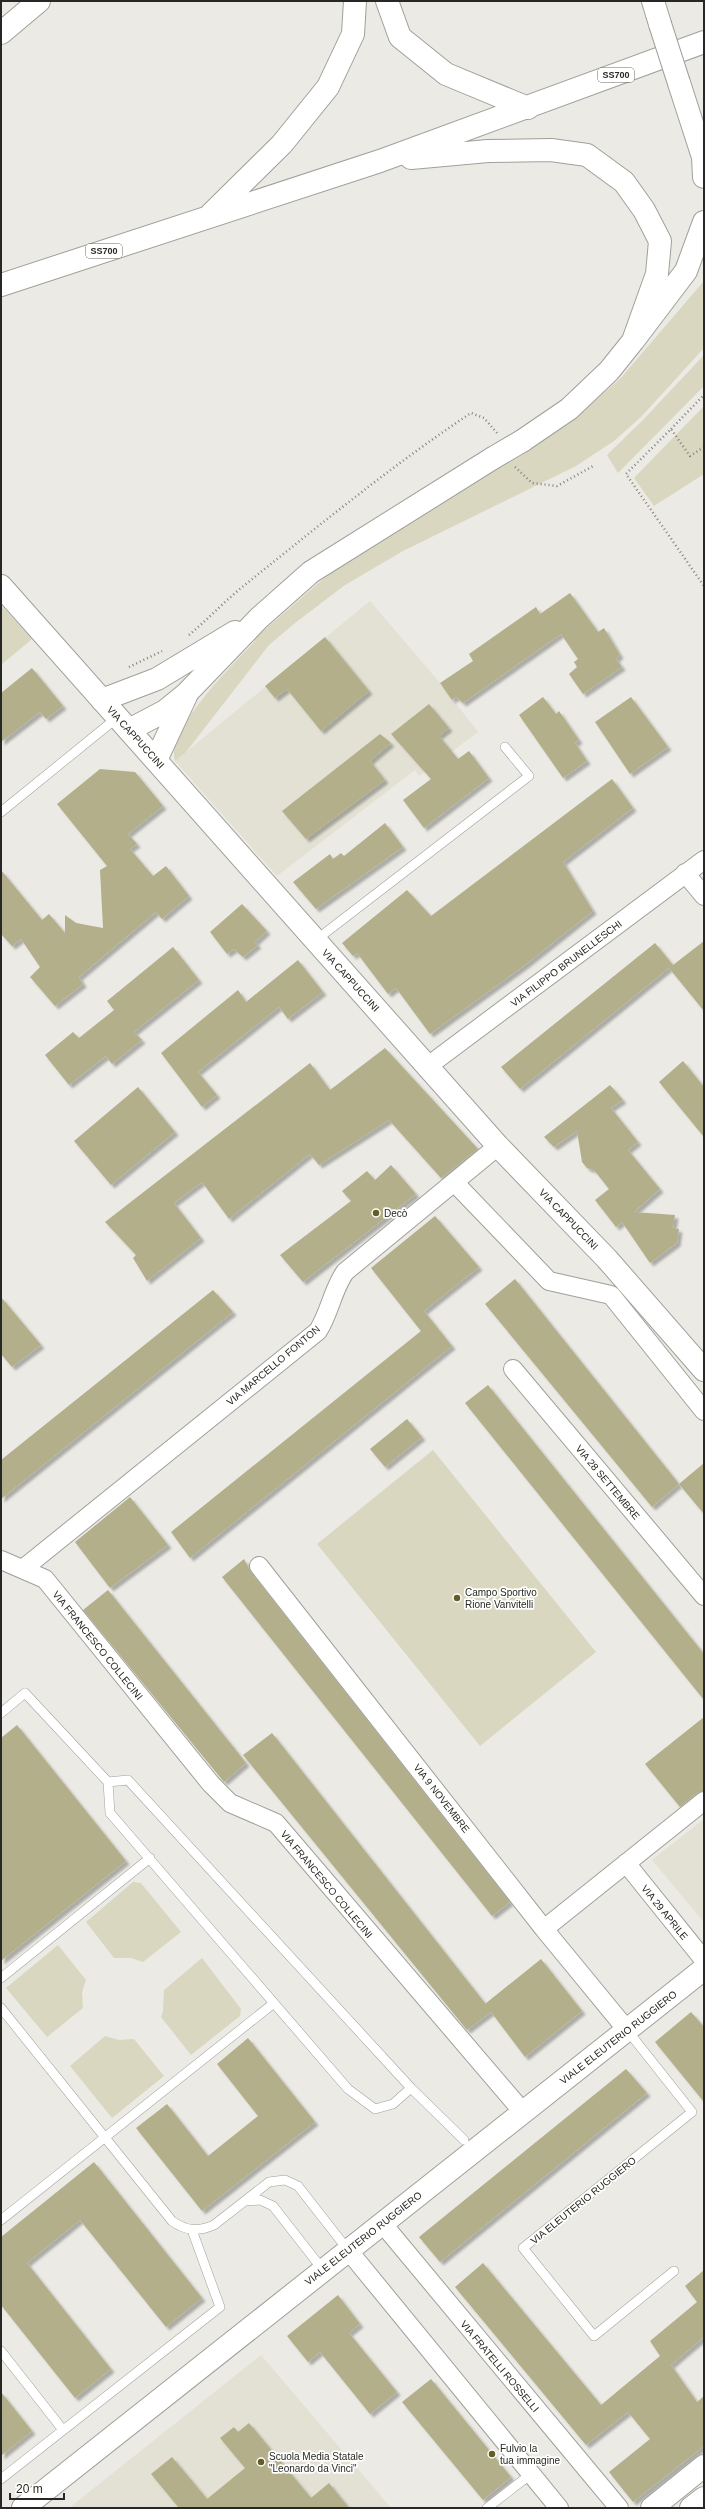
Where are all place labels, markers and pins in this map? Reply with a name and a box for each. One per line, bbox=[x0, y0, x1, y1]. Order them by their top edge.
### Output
marker: Decò bbox=[371, 1208, 381, 1218]
place label: Decò bbox=[384, 1208, 408, 1219]
place label: Campo Sportivo Rione Vanvitelli bbox=[465, 1587, 537, 1610]
marker: Campo Sportivo Rione Vanvitelli bbox=[452, 1593, 462, 1603]
place label: Fulvio la tua immagine bbox=[500, 2443, 560, 2466]
marker: Fulvio la tua immagine bbox=[487, 2449, 497, 2459]
place label: Scuola Media Statale "Leonardo da Vinci" bbox=[269, 2451, 364, 2474]
marker: Scuola Media Statale "Leonardo da Vinci" bbox=[256, 2457, 266, 2467]

